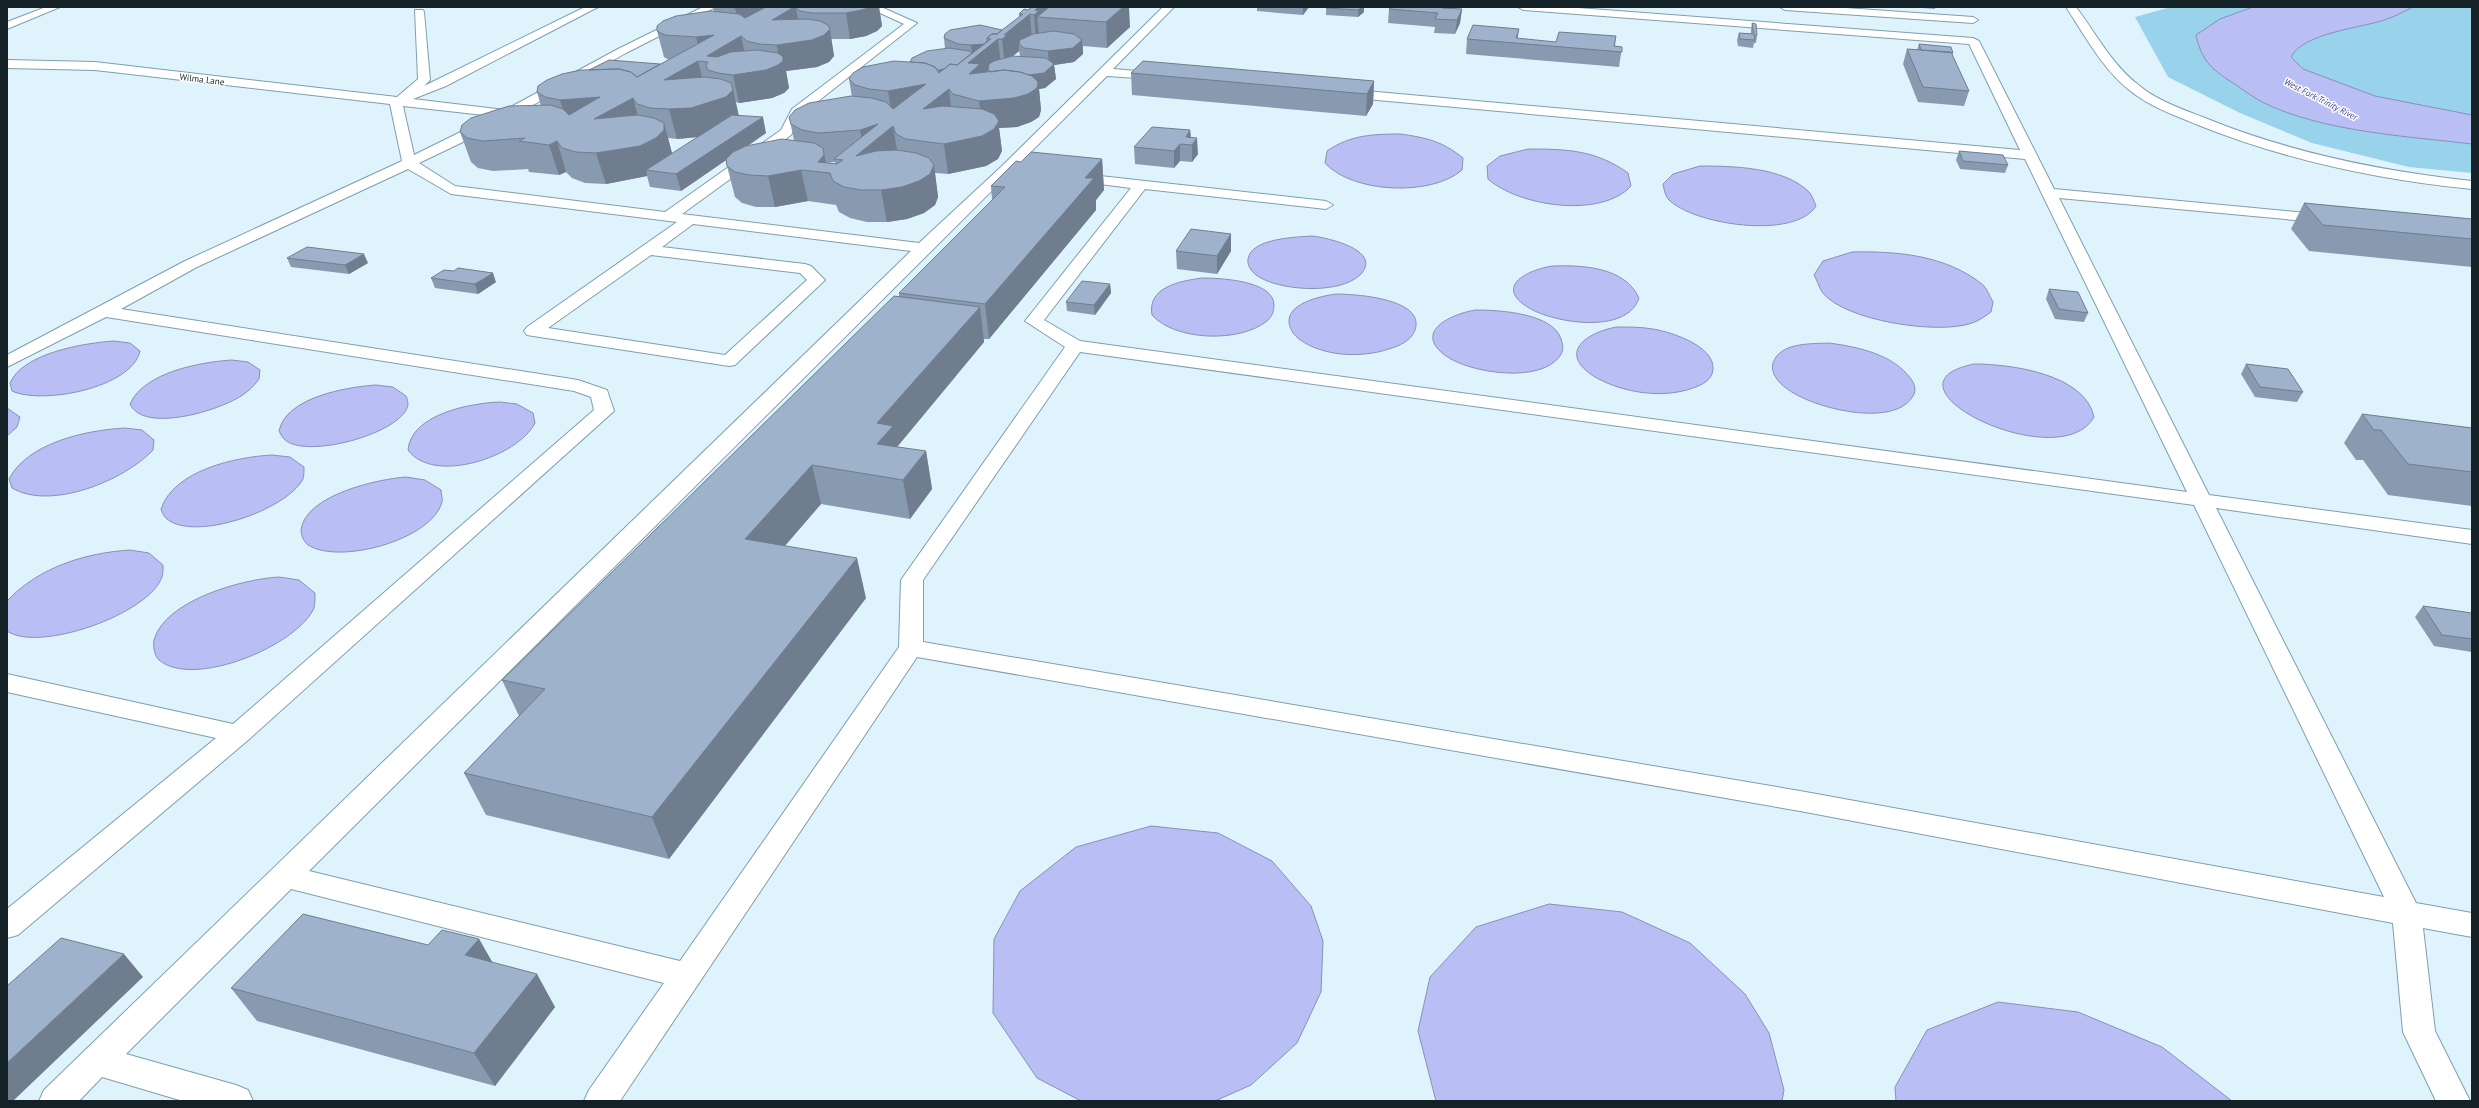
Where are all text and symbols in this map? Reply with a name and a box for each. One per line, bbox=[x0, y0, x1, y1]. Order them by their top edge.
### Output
street label: Wilma Lane bbox=[179, 71, 225, 87]
water label: West Fork Trinity River bbox=[2282, 76, 2360, 123]

